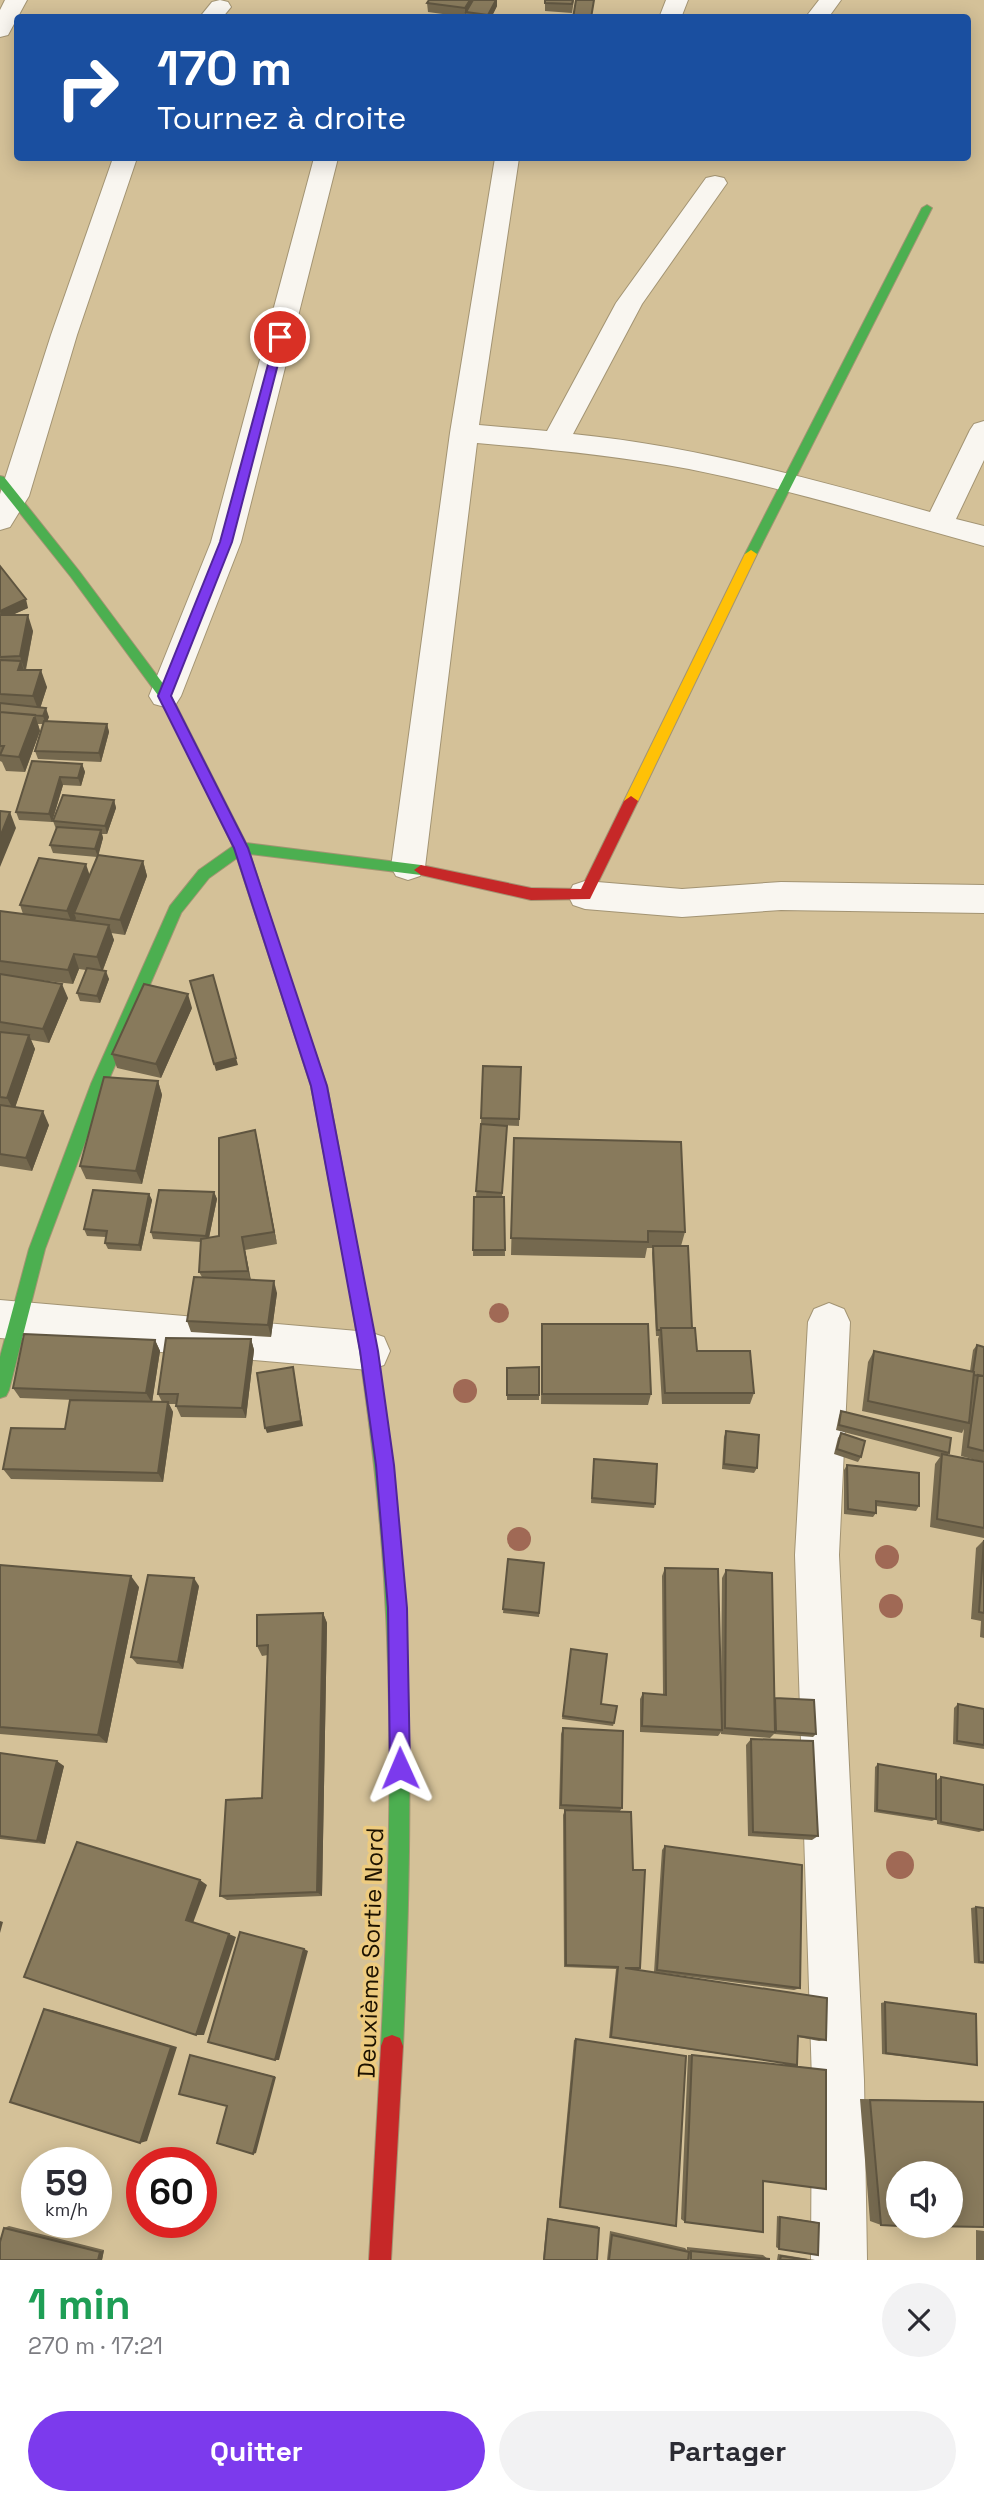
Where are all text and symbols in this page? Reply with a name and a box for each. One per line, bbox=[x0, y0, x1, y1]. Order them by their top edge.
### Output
text: 170 m bbox=[157, 37, 292, 99]
icon: right bbox=[42, 42, 133, 133]
text: Tournez à droite bbox=[157, 98, 406, 138]
pin bbox=[250, 307, 310, 367]
icon: arrive bbox=[261, 318, 299, 356]
position arrow bbox=[363, 1731, 437, 1805]
street label: Deuxième Sortie Nord bbox=[351, 1827, 390, 2079]
speed limit sign: 60 bbox=[126, 2147, 217, 2238]
text: 59 bbox=[45, 2161, 88, 2205]
map controls bbox=[886, 2161, 963, 2238]
button: sound bbox=[886, 2161, 963, 2238]
text: km/h bbox=[45, 2198, 88, 2221]
text: 1 min bbox=[28, 2278, 131, 2331]
button: close bbox=[882, 2283, 956, 2357]
text: 270 m · 17:21 bbox=[28, 2331, 163, 2361]
button: Quitter bbox=[28, 2411, 485, 2491]
button: Partager bbox=[499, 2411, 956, 2491]

